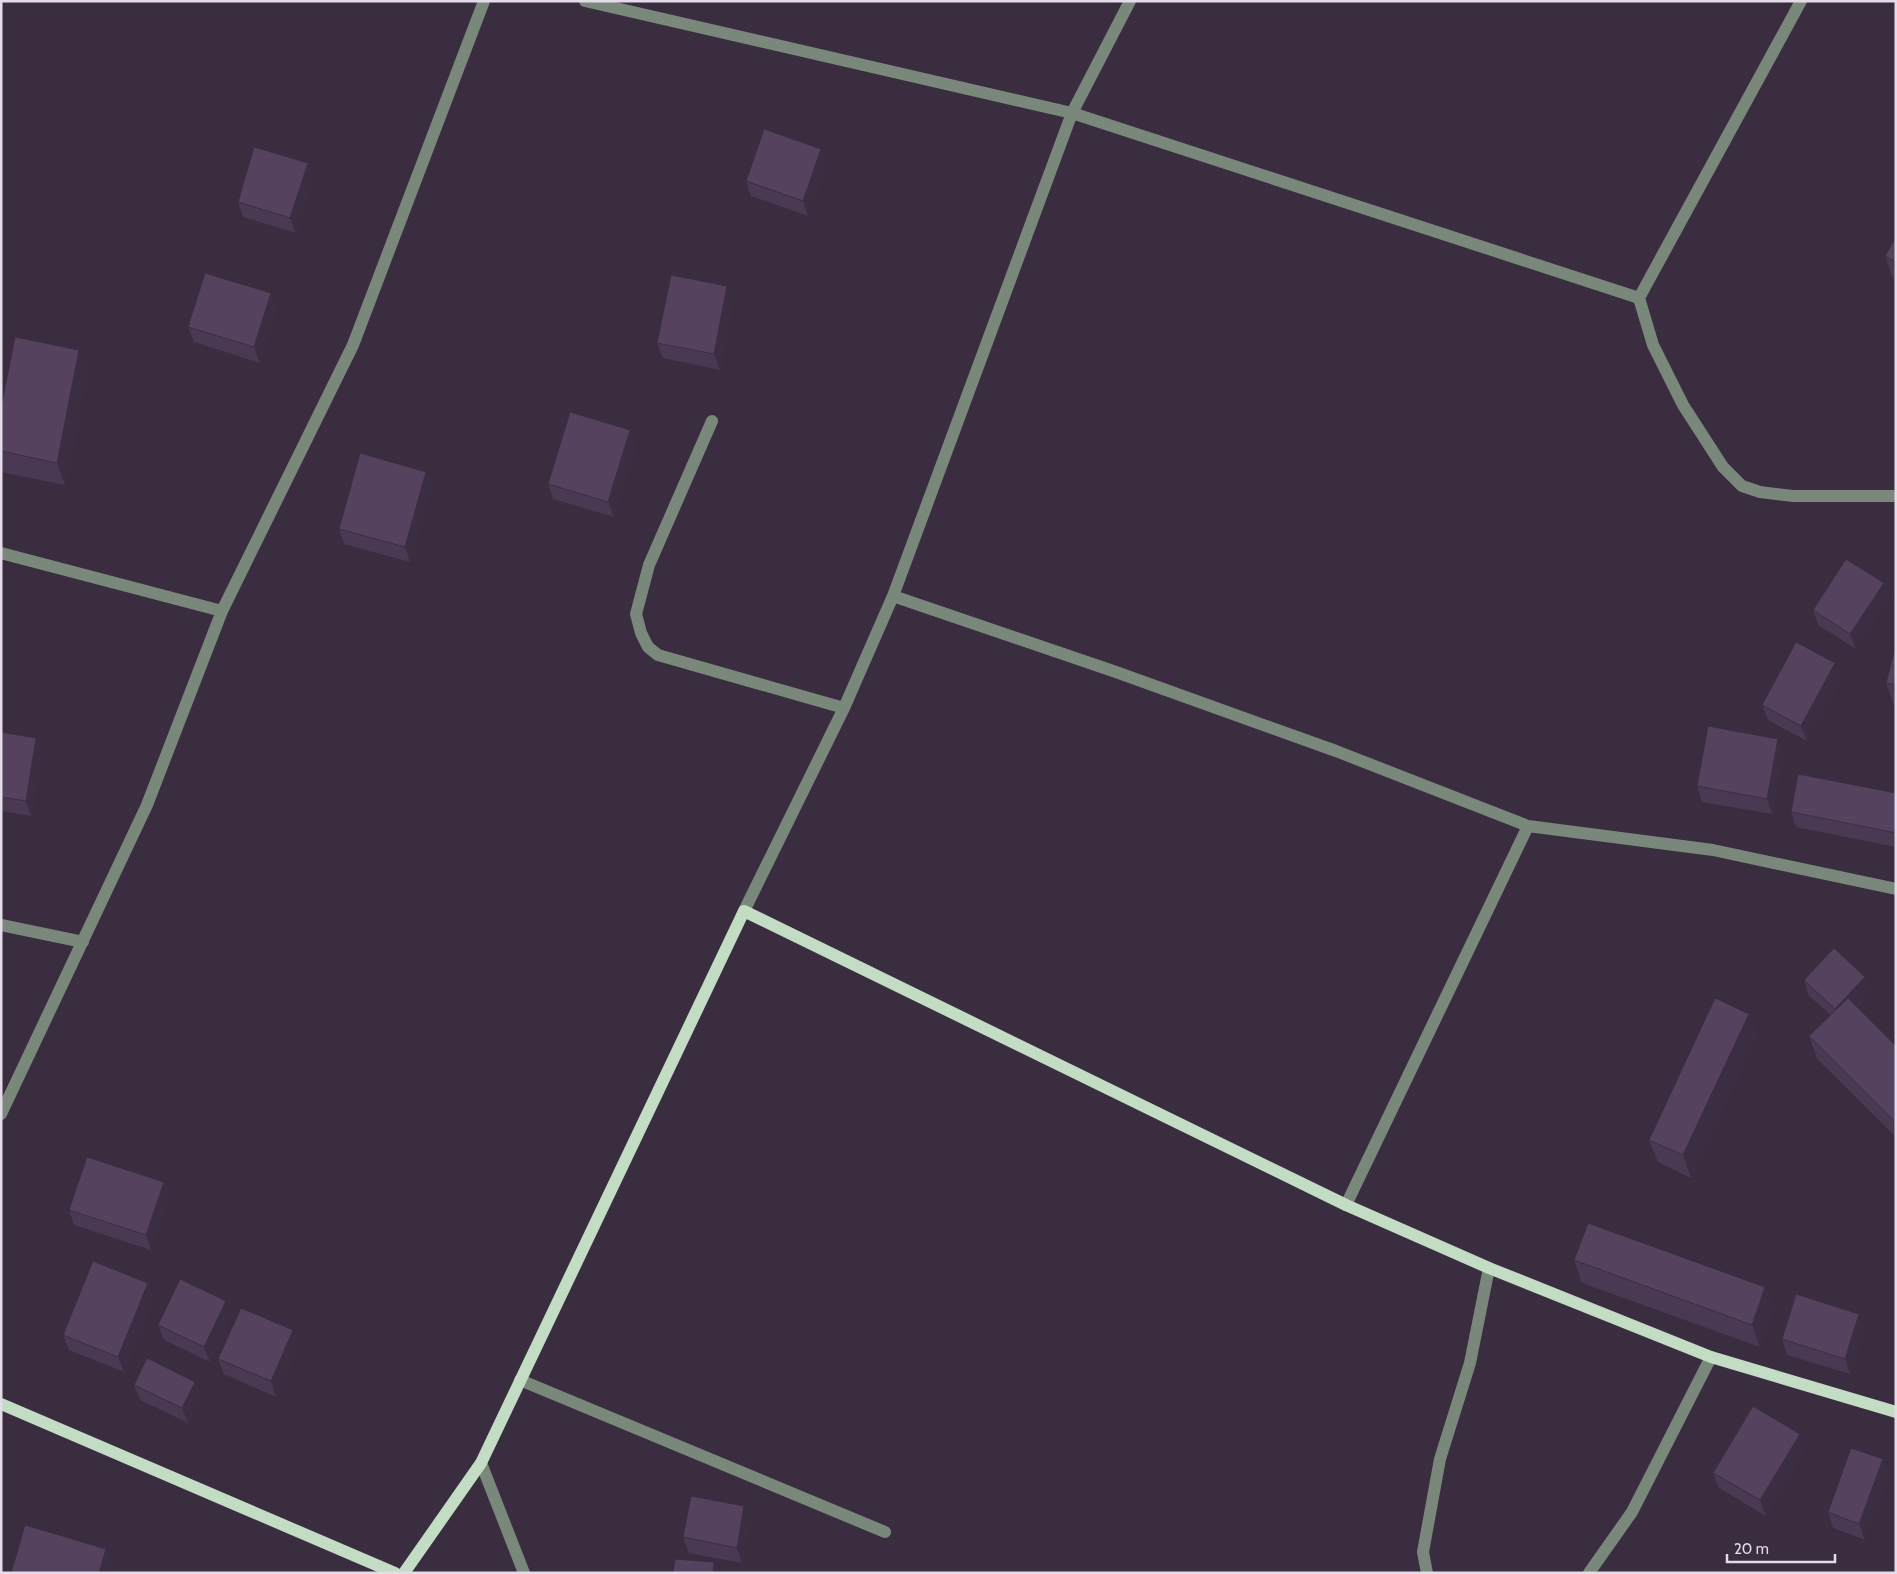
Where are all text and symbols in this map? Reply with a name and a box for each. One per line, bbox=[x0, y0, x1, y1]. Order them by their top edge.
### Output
scale bar bbox=[1727, 1532, 1834, 1564]
text: 20 m bbox=[1734, 1540, 1769, 1558]

